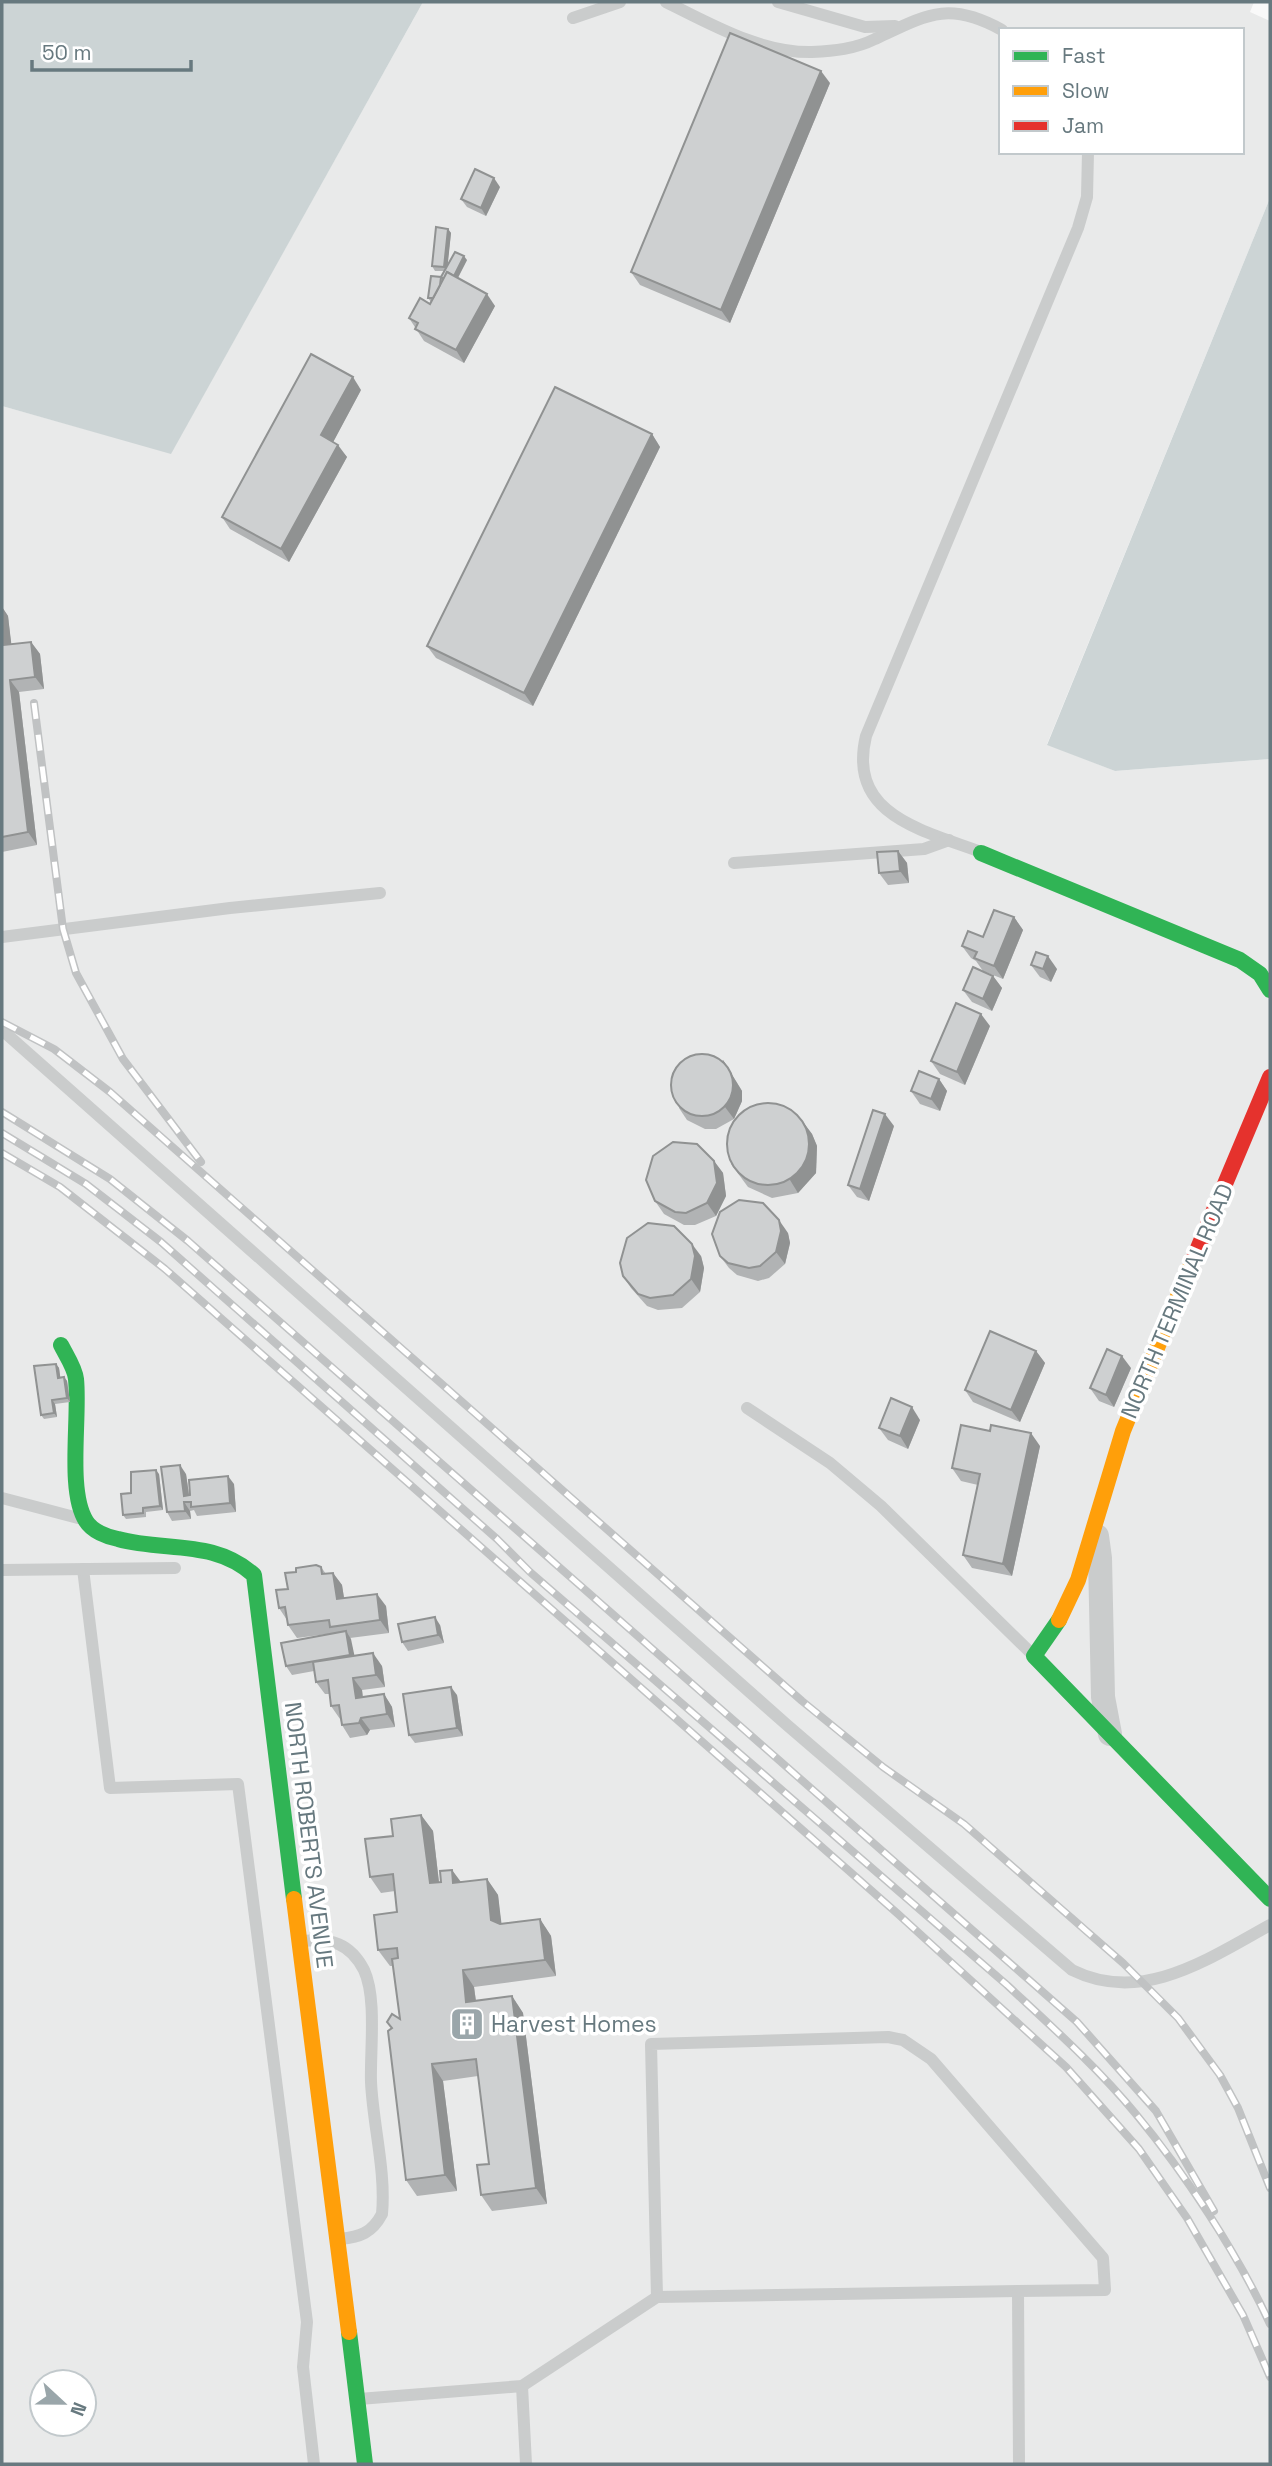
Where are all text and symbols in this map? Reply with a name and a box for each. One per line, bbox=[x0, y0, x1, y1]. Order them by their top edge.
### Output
scale bar bbox=[32, 28, 191, 72]
legend bbox=[999, 28, 1244, 154]
text: 50 m bbox=[42, 39, 92, 66]
text: Fast bbox=[1062, 42, 1106, 69]
text: Slow bbox=[1062, 77, 1110, 104]
text: Jam bbox=[1062, 112, 1104, 139]
street label: NORTH TERMINAL ROAD bbox=[1114, 1179, 1240, 1423]
street label: NORTH ROBERTS AVENUE bbox=[278, 1700, 340, 1970]
building icon: Harvest Homes bbox=[448, 2005, 486, 2043]
place label: Harvest Homes bbox=[491, 2009, 657, 2039]
north arrow bbox=[28, 2368, 98, 2438]
text: N bbox=[64, 2399, 92, 2420]

